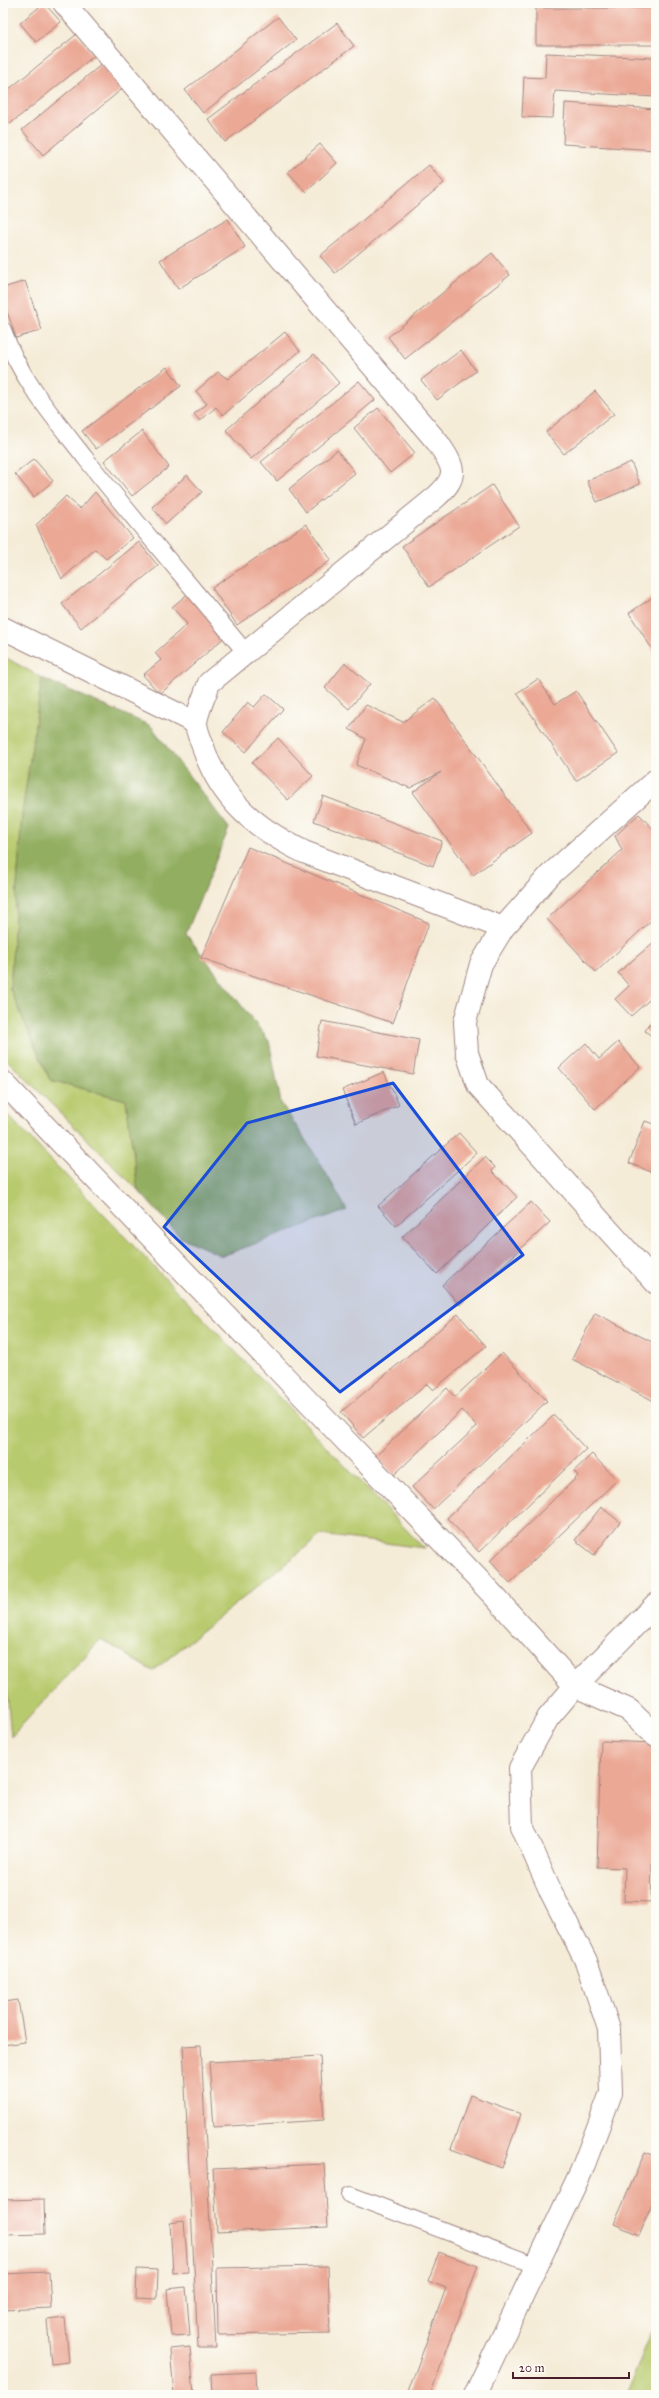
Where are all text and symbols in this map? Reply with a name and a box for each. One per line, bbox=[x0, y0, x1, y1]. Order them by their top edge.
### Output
scale bar bbox=[513, 2354, 629, 2380]
text: 20 m bbox=[519, 2361, 545, 2375]

